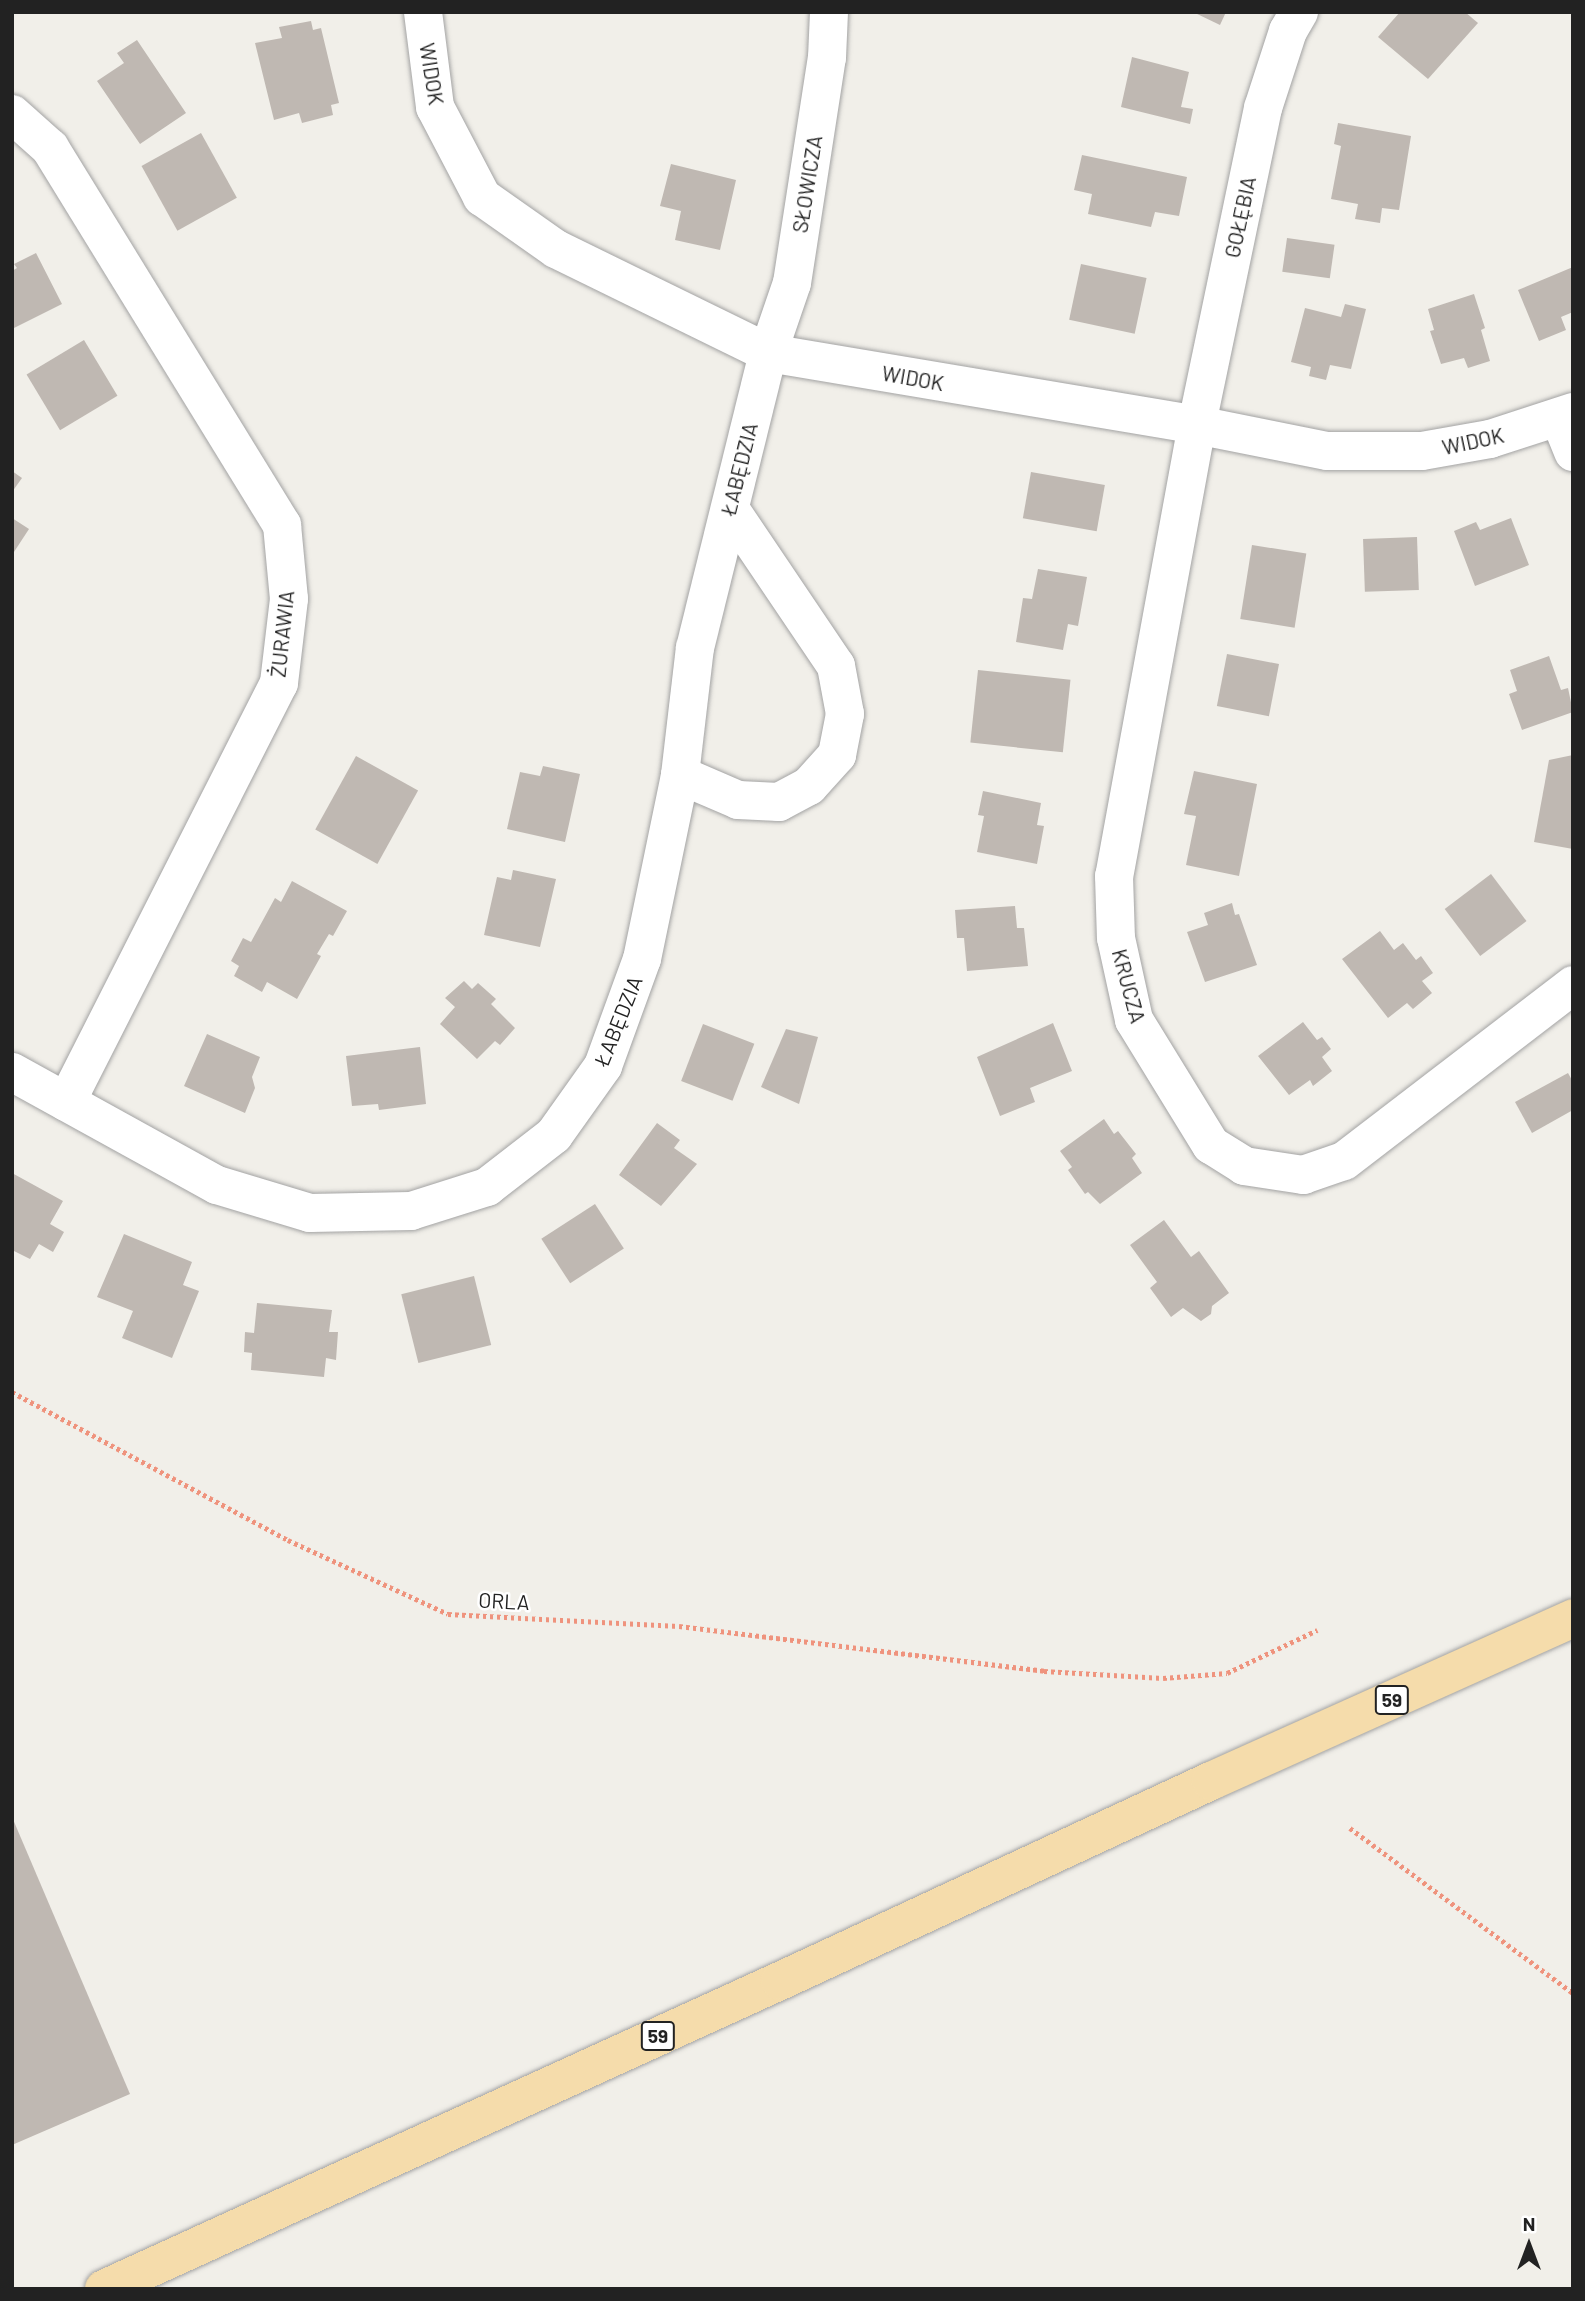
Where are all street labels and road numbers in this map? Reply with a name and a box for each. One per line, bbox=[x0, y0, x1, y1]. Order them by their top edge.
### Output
street label: WIDOK bbox=[415, 41, 449, 107]
street label: SŁOWICZA bbox=[787, 133, 827, 235]
street label: GOŁĘBIA bbox=[1219, 174, 1261, 260]
street label: WIDOK bbox=[880, 360, 946, 396]
street label: ŁABĘDZIA bbox=[715, 420, 763, 518]
street label: WIDOK bbox=[1440, 422, 1506, 460]
street label: ŻURAWIA bbox=[265, 589, 299, 679]
street label: KRUCZA bbox=[1107, 946, 1151, 1026]
street label: ŁABĘDZIA bbox=[589, 972, 647, 1070]
street label: ORLA bbox=[478, 1587, 530, 1615]
road number: 59 bbox=[1374, 1684, 1410, 1716]
road number: 59 bbox=[640, 2020, 676, 2052]

